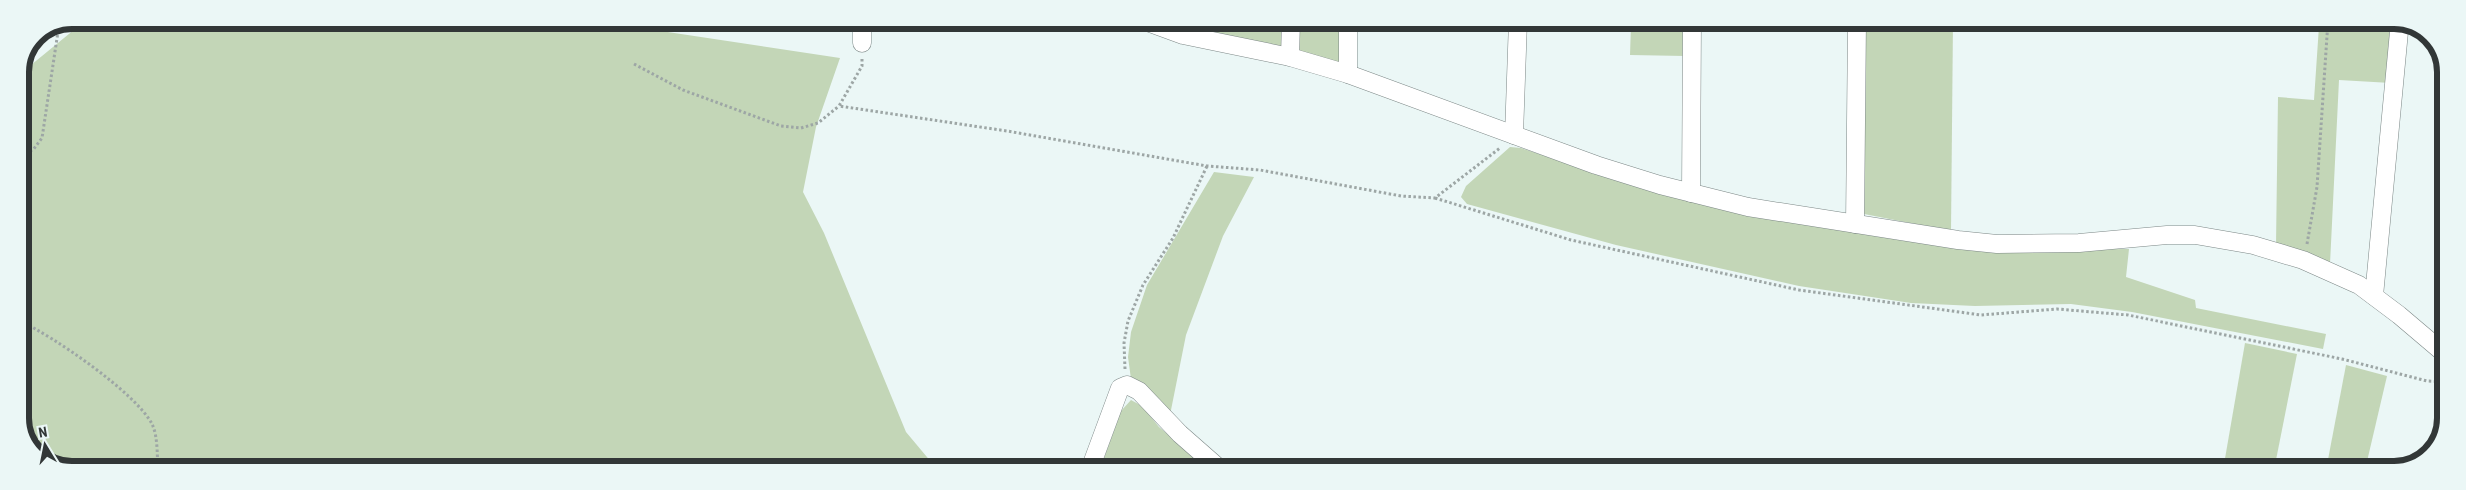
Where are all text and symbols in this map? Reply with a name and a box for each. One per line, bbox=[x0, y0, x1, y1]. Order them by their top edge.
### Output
north arrow bbox=[20, 420, 70, 470]
text: N bbox=[37, 424, 48, 441]

